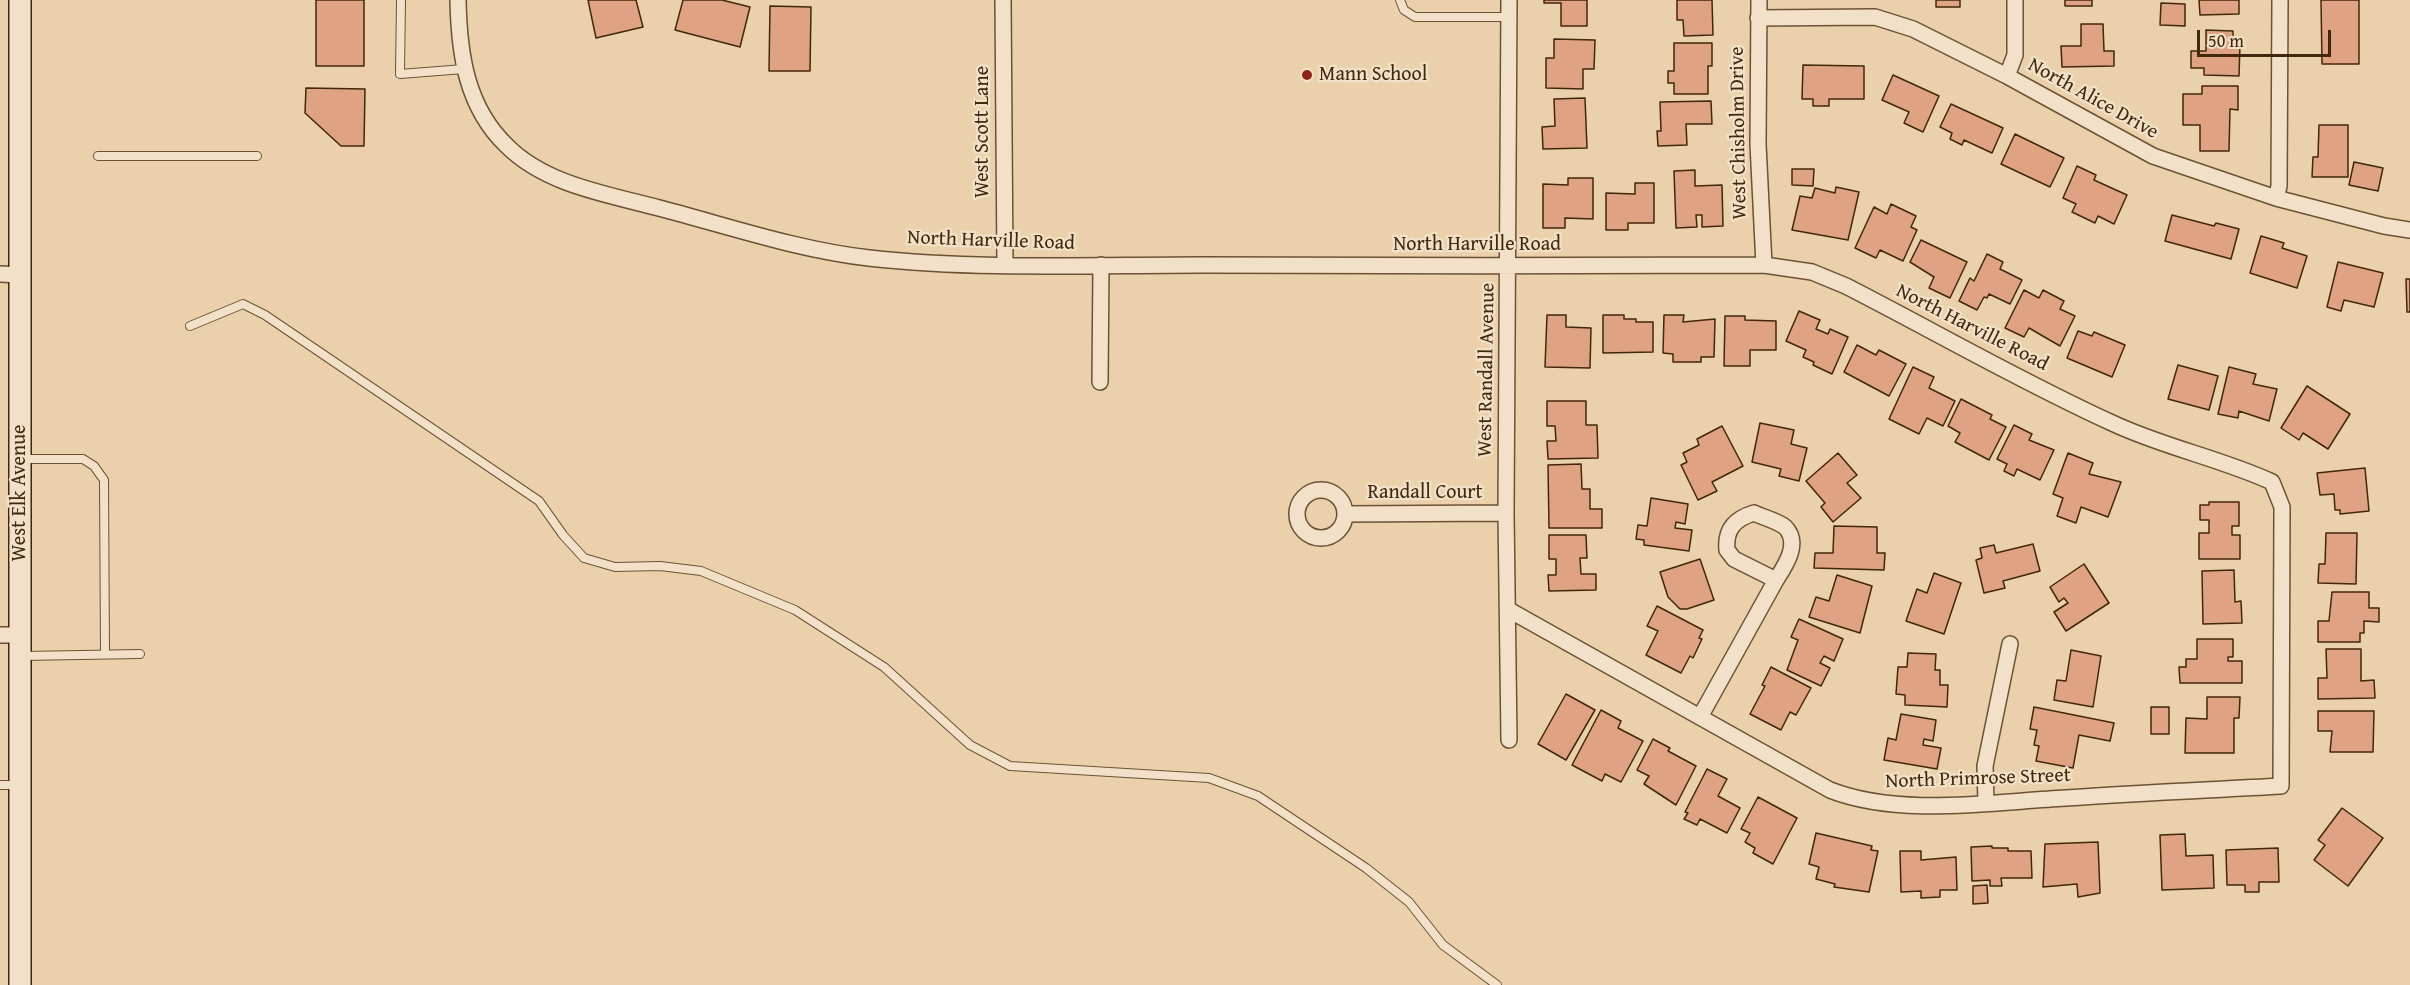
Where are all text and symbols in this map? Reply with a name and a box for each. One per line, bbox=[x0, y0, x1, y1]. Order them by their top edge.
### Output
scale bar bbox=[2200, 18, 2334, 56]
text: 50 m bbox=[2208, 27, 2244, 54]
street label: West Chisholm Drive bbox=[1725, 46, 1753, 220]
street label: North Alice Drive bbox=[2024, 53, 2162, 145]
place label: Mann School bbox=[1319, 63, 1427, 87]
street label: West Scott Lane bbox=[971, 66, 995, 198]
marker: Mann School bbox=[1300, 68, 1314, 82]
street label: North Harville Road bbox=[907, 226, 1075, 256]
street label: North Harville Road bbox=[1393, 233, 1561, 257]
street label: North Harville Road bbox=[1892, 279, 2052, 377]
street label: West Randall Avenue bbox=[1473, 283, 1501, 457]
street label: West Elk Avenue bbox=[8, 425, 32, 561]
street label: Randall Court bbox=[1367, 481, 1483, 505]
street label: North Primrose Street bbox=[1885, 764, 2071, 794]

